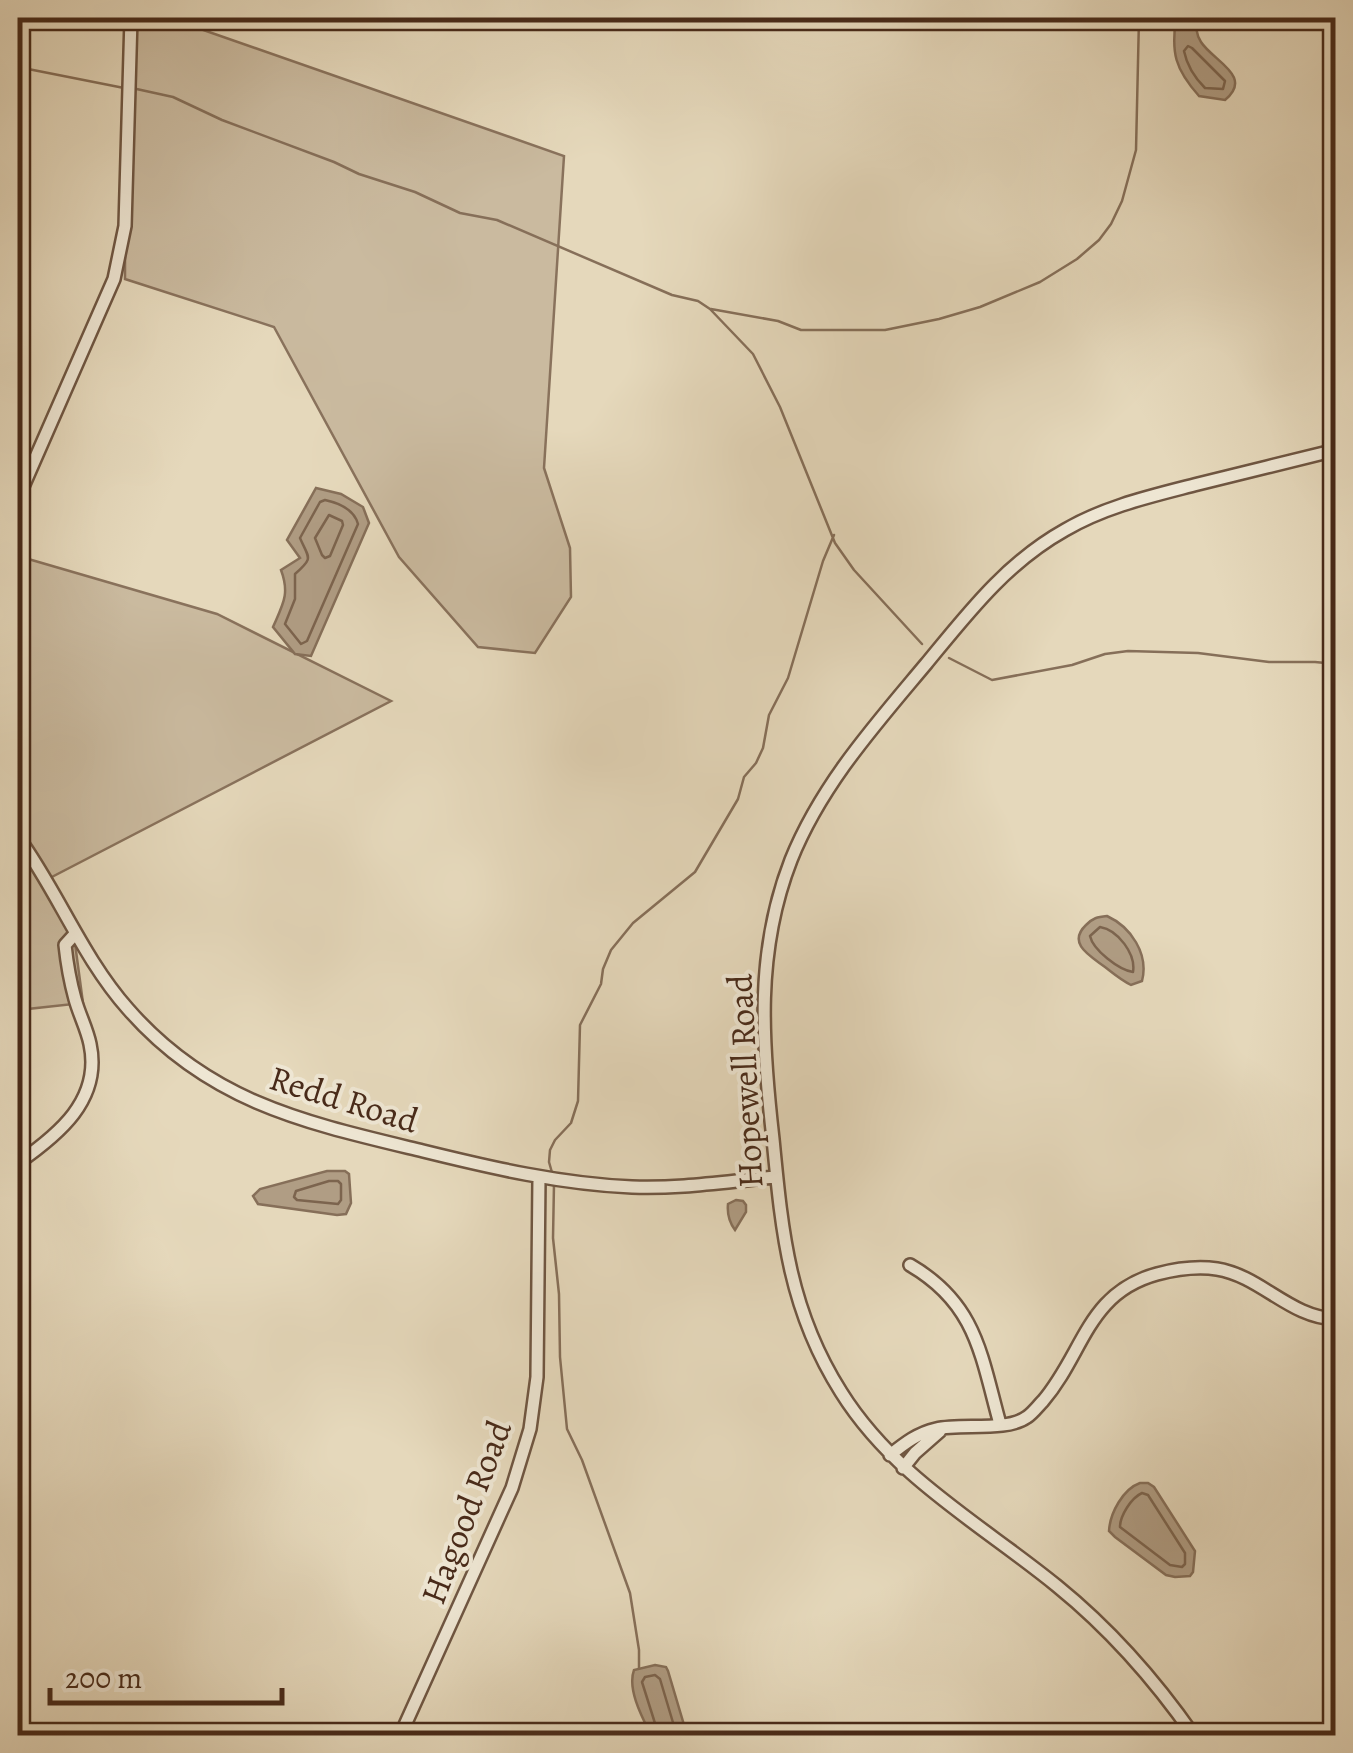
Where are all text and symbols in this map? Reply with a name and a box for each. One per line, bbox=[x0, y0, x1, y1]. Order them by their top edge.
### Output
street label: Hopewell Road bbox=[715, 973, 775, 1189]
street label: Redd Road bbox=[264, 1054, 425, 1144]
street label: Hagood Road bbox=[409, 1413, 523, 1611]
scale bar bbox=[50, 1643, 282, 1705]
text: 200 m bbox=[65, 1658, 142, 1698]

